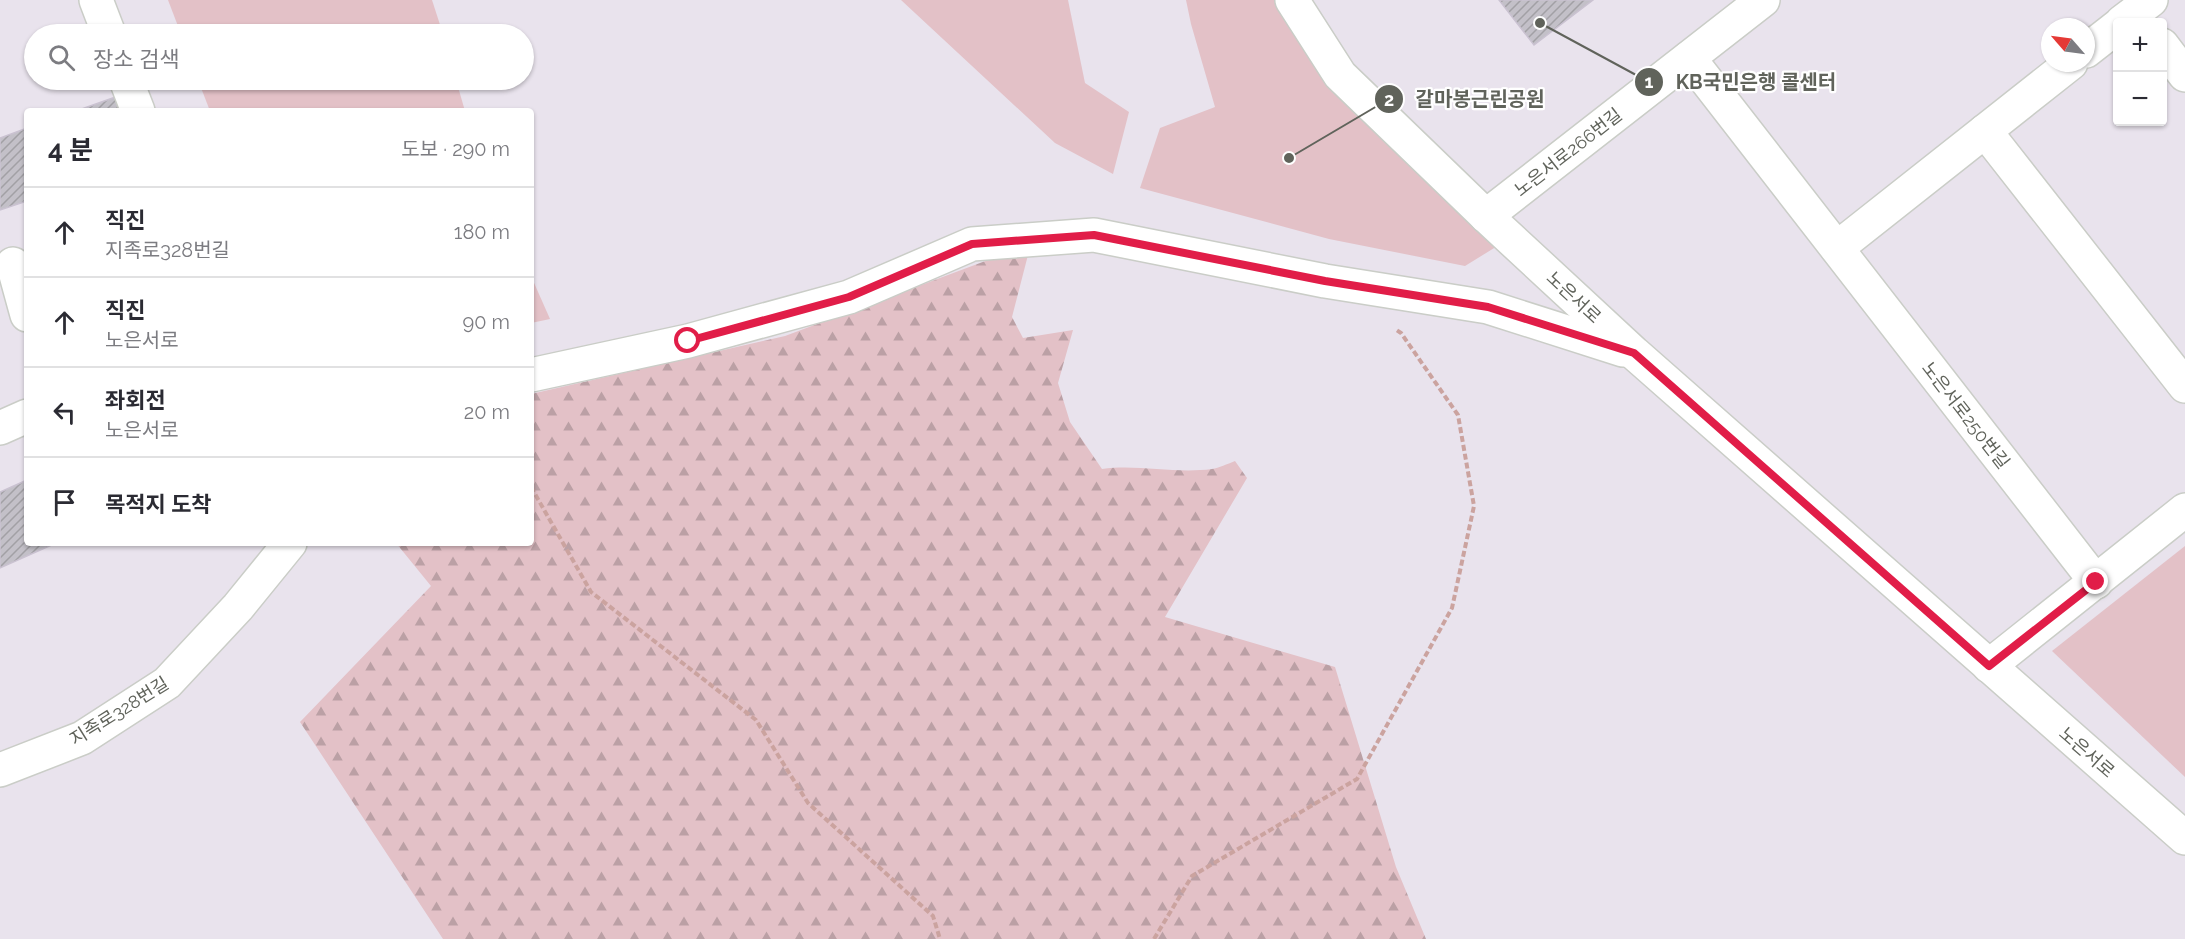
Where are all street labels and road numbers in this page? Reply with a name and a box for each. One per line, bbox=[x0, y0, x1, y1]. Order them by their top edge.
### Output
street label: 노은서로266번길 bbox=[1510, 104, 1626, 200]
street label: 노은서로 bbox=[1543, 267, 1605, 327]
street label: 노은서로250번길 bbox=[1918, 357, 2014, 473]
street label: 지족로328번길 bbox=[66, 672, 172, 750]
street label: 노은서로 bbox=[2055, 722, 2119, 782]

